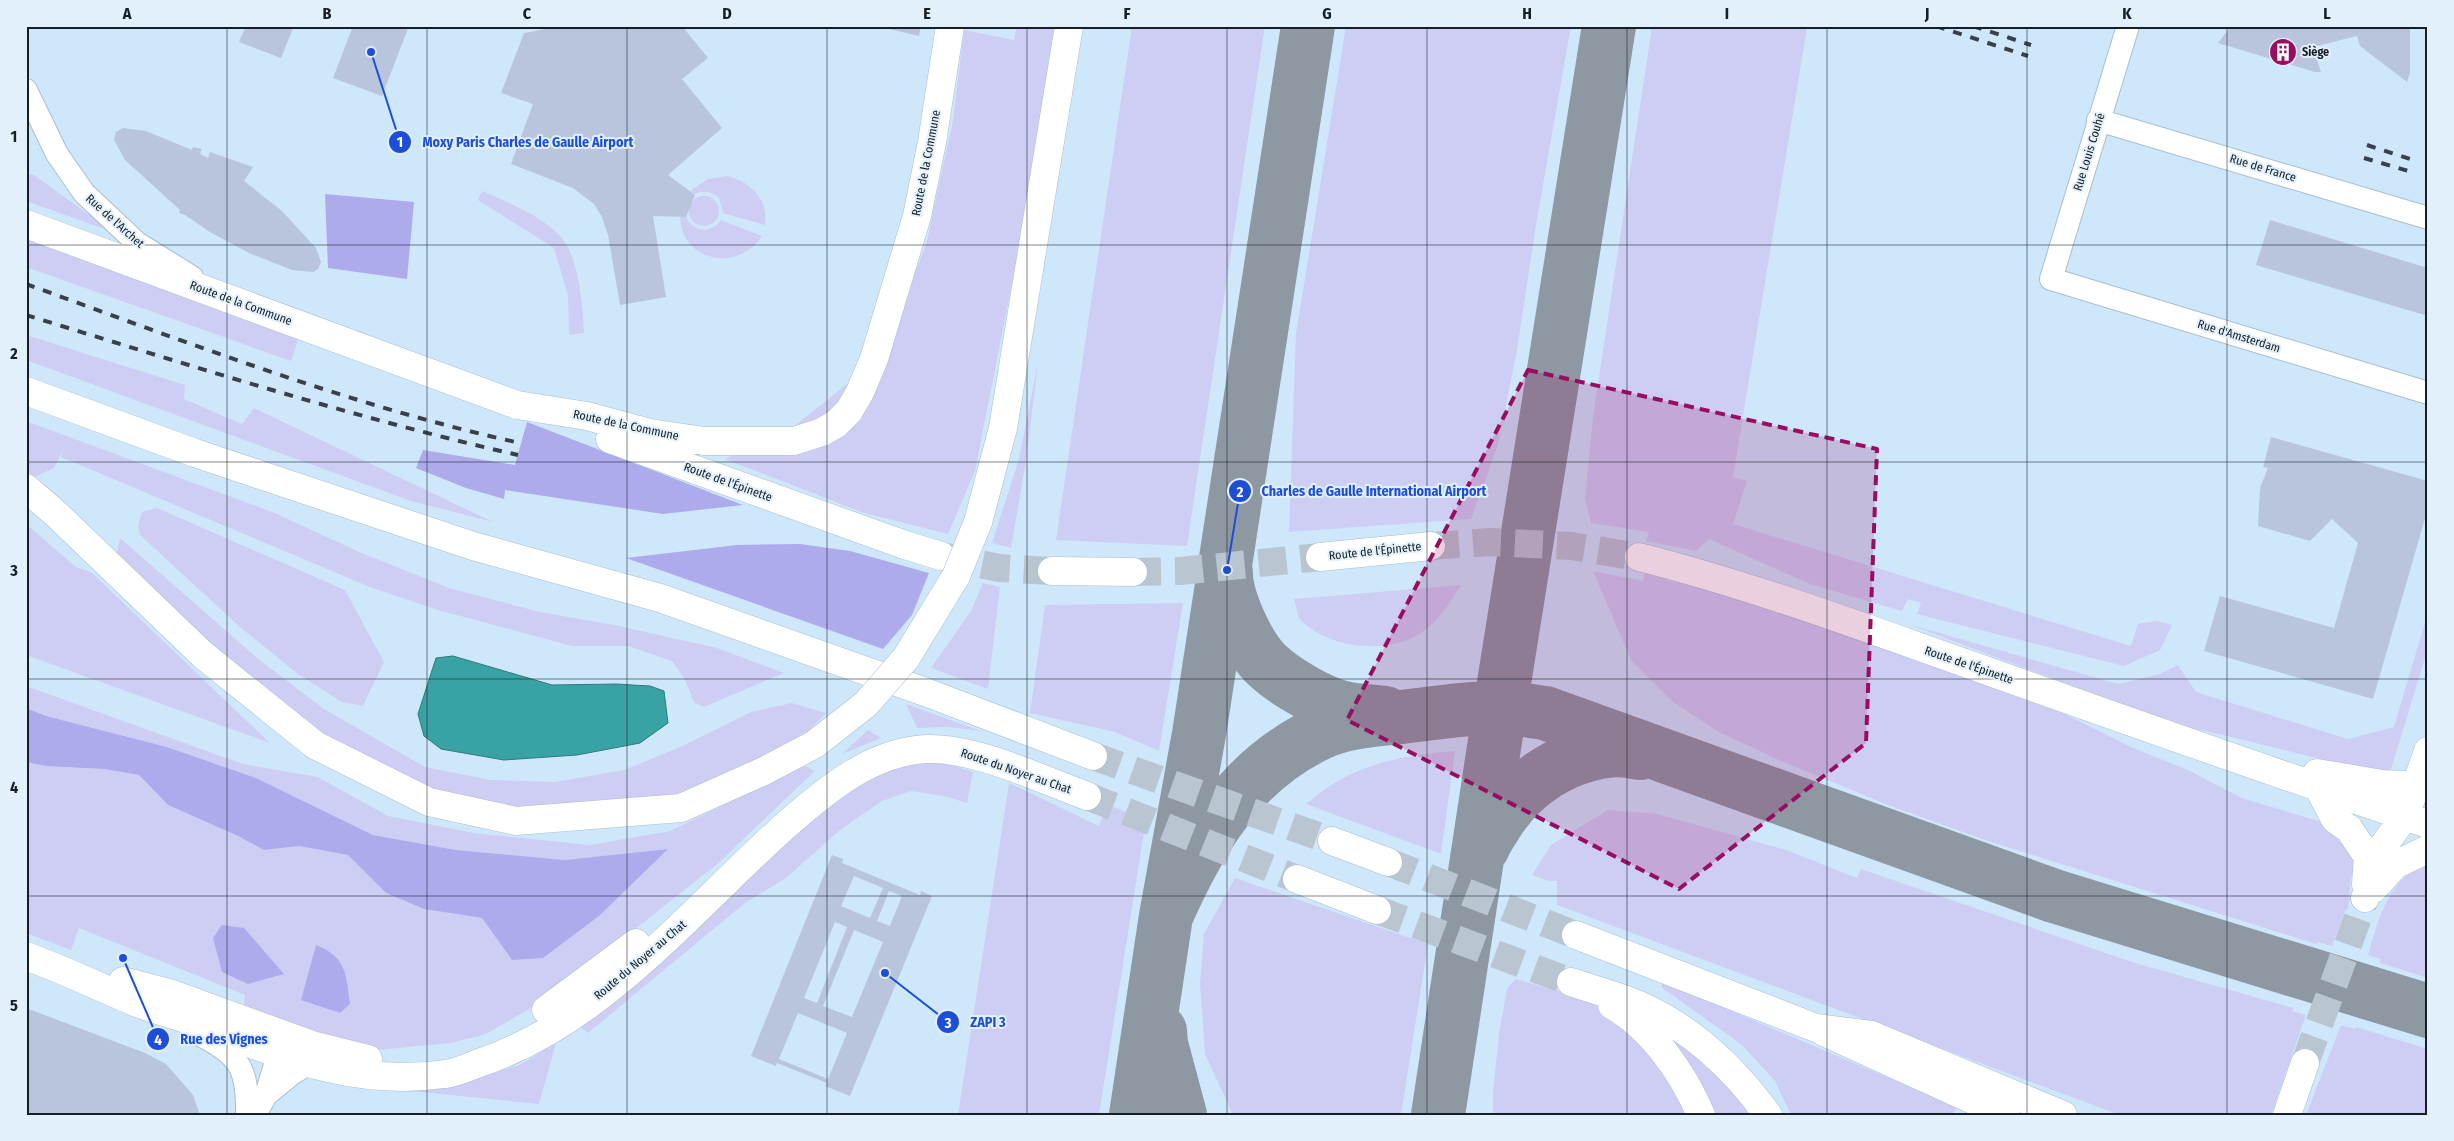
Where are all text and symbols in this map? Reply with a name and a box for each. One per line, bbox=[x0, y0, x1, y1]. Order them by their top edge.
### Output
text: A bbox=[122, 4, 132, 23]
text: B bbox=[323, 4, 332, 23]
text: C bbox=[523, 4, 532, 23]
text: D bbox=[722, 4, 732, 23]
text: E bbox=[923, 4, 931, 23]
text: F bbox=[1123, 4, 1131, 23]
text: G bbox=[1322, 4, 1332, 23]
text: H bbox=[1522, 4, 1532, 23]
text: I bbox=[1725, 4, 1729, 23]
text: J bbox=[1924, 4, 1929, 23]
text: K bbox=[2122, 4, 2132, 23]
text: L bbox=[2323, 4, 2331, 23]
building icon: Siège bbox=[2268, 37, 2298, 67]
place label: Siège bbox=[2302, 45, 2329, 59]
street label: Route de la Commune bbox=[909, 109, 943, 217]
street label: Rue Louis Couhé bbox=[2070, 111, 2108, 193]
text: 1 bbox=[11, 127, 17, 146]
callout: Moxy Paris Charles de Gaulle Airport bbox=[388, 127, 644, 156]
text: 1 bbox=[397, 133, 403, 151]
text: Moxy Paris Charles de Gaulle Airport bbox=[423, 134, 635, 151]
street label: Rue de France bbox=[2228, 151, 2298, 185]
street label: Rue de l'Archet bbox=[83, 191, 147, 251]
street label: Route de la Commune bbox=[188, 278, 294, 328]
street label: Rue d'Amsterdam bbox=[2196, 317, 2282, 355]
text: 2 bbox=[9, 344, 18, 363]
street label: Route de la Commune bbox=[572, 407, 680, 443]
street label: Route de l'Épinette bbox=[682, 459, 774, 504]
callout: Charles de Gaulle International Airport bbox=[1227, 477, 1497, 506]
text: 2 bbox=[1236, 483, 1244, 501]
text: Charles de Gaulle International Airport bbox=[1262, 483, 1488, 500]
street label: Route de l'Épinette bbox=[1328, 538, 1422, 563]
text: 3 bbox=[9, 561, 18, 580]
street label: Route de l'Épinette bbox=[1923, 642, 2016, 687]
street label: Route du Noyer au Chat bbox=[959, 746, 1073, 796]
text: 4 bbox=[10, 778, 18, 797]
street label: Route du Noyer au Chat bbox=[591, 917, 689, 1003]
text: 5 bbox=[10, 996, 18, 1015]
callout: ZAPI 3 bbox=[935, 1008, 1016, 1037]
text: 3 bbox=[943, 1014, 952, 1032]
text: ZAPI 3 bbox=[970, 1014, 1006, 1031]
callout: Rue des Vignes bbox=[145, 1025, 278, 1054]
text: 4 bbox=[154, 1031, 162, 1049]
text: Rue des Vignes bbox=[180, 1031, 268, 1048]

